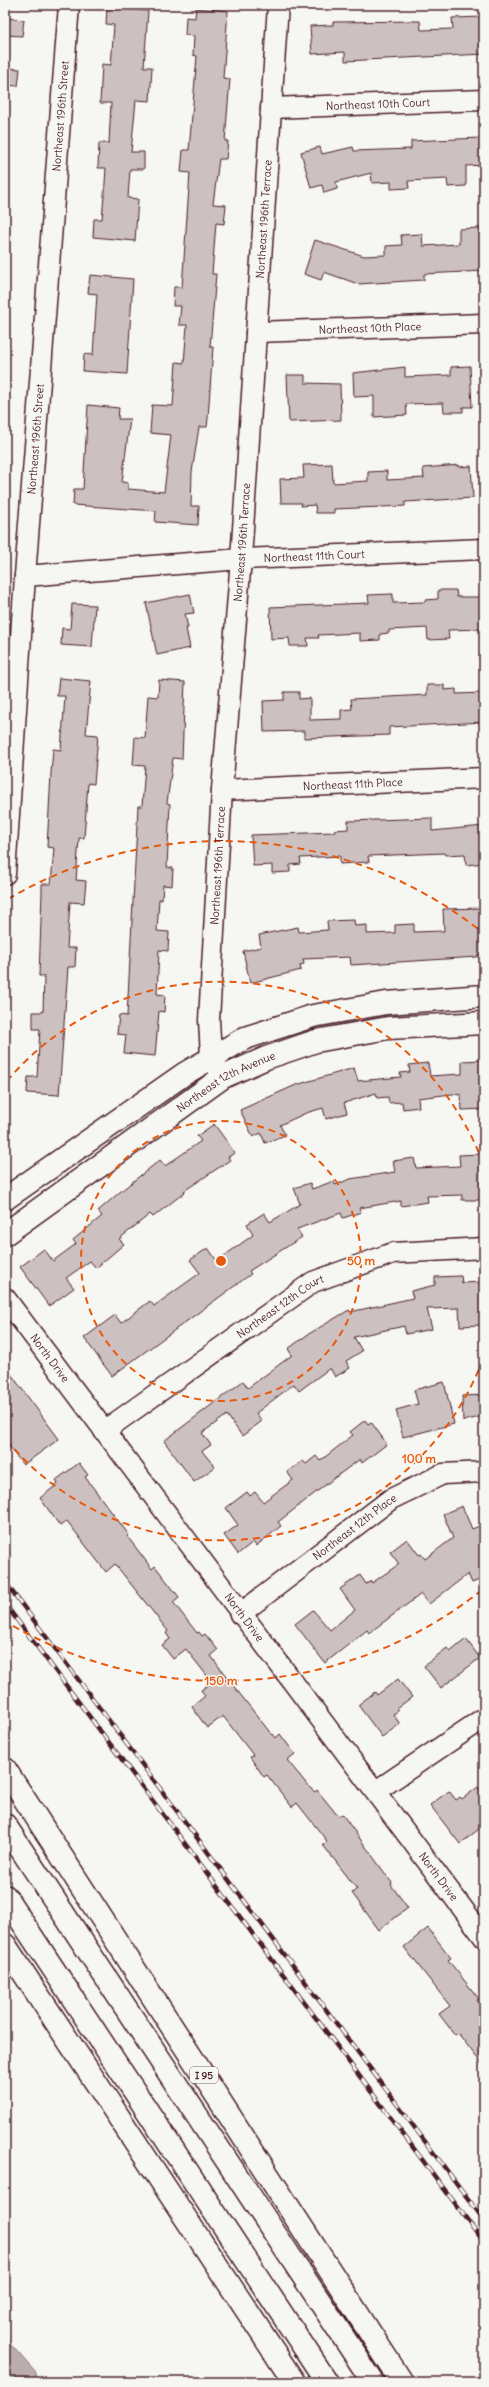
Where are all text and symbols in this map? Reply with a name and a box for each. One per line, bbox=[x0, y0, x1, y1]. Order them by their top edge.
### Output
street label: Northeast 196th Street bbox=[49, 60, 72, 172]
street label: Northeast 10th Court bbox=[326, 95, 431, 113]
street label: Northeast 196th Terrace bbox=[253, 159, 275, 279]
street label: Northeast 10th Place bbox=[318, 319, 422, 337]
street label: Northeast 196th Street bbox=[24, 383, 47, 495]
street label: Northeast 196th Terrace bbox=[231, 482, 253, 602]
street label: Northeast 11th Court bbox=[263, 547, 365, 565]
street label: Northeast 11th Place bbox=[303, 775, 403, 793]
street label: Northeast 196th Terrace bbox=[207, 806, 228, 925]
street label: Northeast 12th Avenue bbox=[174, 1048, 277, 1115]
text: 50 m bbox=[347, 1253, 376, 1268]
centre of rings bbox=[214, 1254, 228, 1268]
street label: Northeast 12th Court bbox=[234, 1272, 326, 1341]
street label: North Drive bbox=[27, 1331, 73, 1385]
text: 100 m bbox=[402, 1451, 436, 1466]
street label: Northeast 12th Place bbox=[310, 1490, 399, 1563]
street label: North Drive bbox=[222, 1590, 267, 1644]
text: 150 m bbox=[205, 1673, 238, 1688]
street label: North Drive bbox=[416, 1850, 461, 1904]
road number: I 95 bbox=[190, 2067, 218, 2083]

